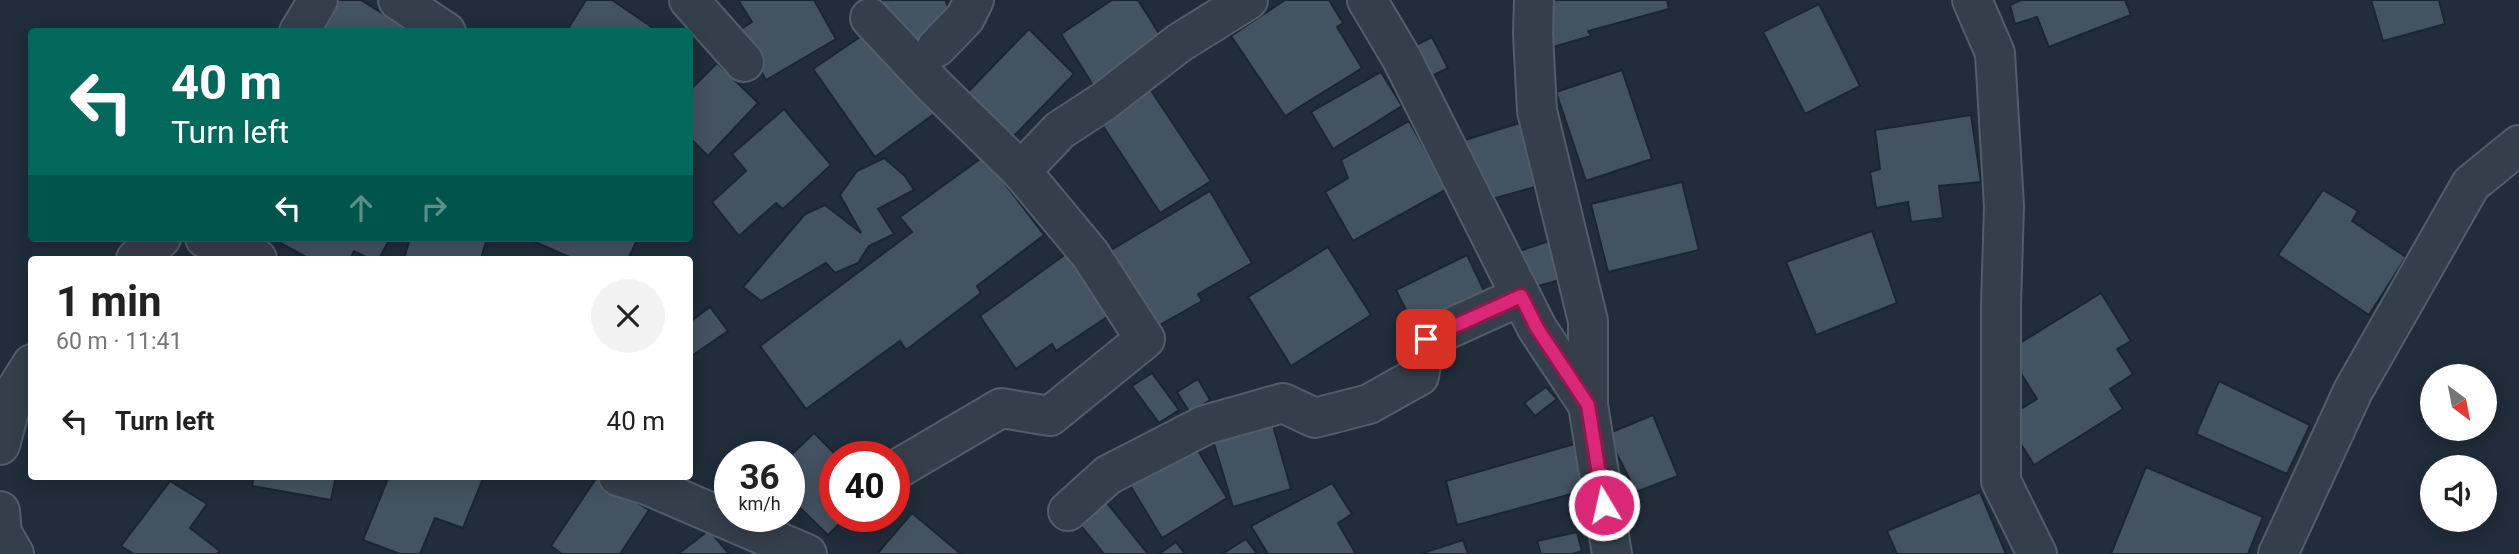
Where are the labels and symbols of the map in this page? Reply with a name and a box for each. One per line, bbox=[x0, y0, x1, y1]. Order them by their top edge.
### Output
pin bbox=[1396, 309, 1456, 369]
north arrow bbox=[2420, 364, 2497, 441]
speed limit sign: 40 bbox=[819, 441, 910, 532]
position arrow bbox=[1567, 468, 1641, 542]

